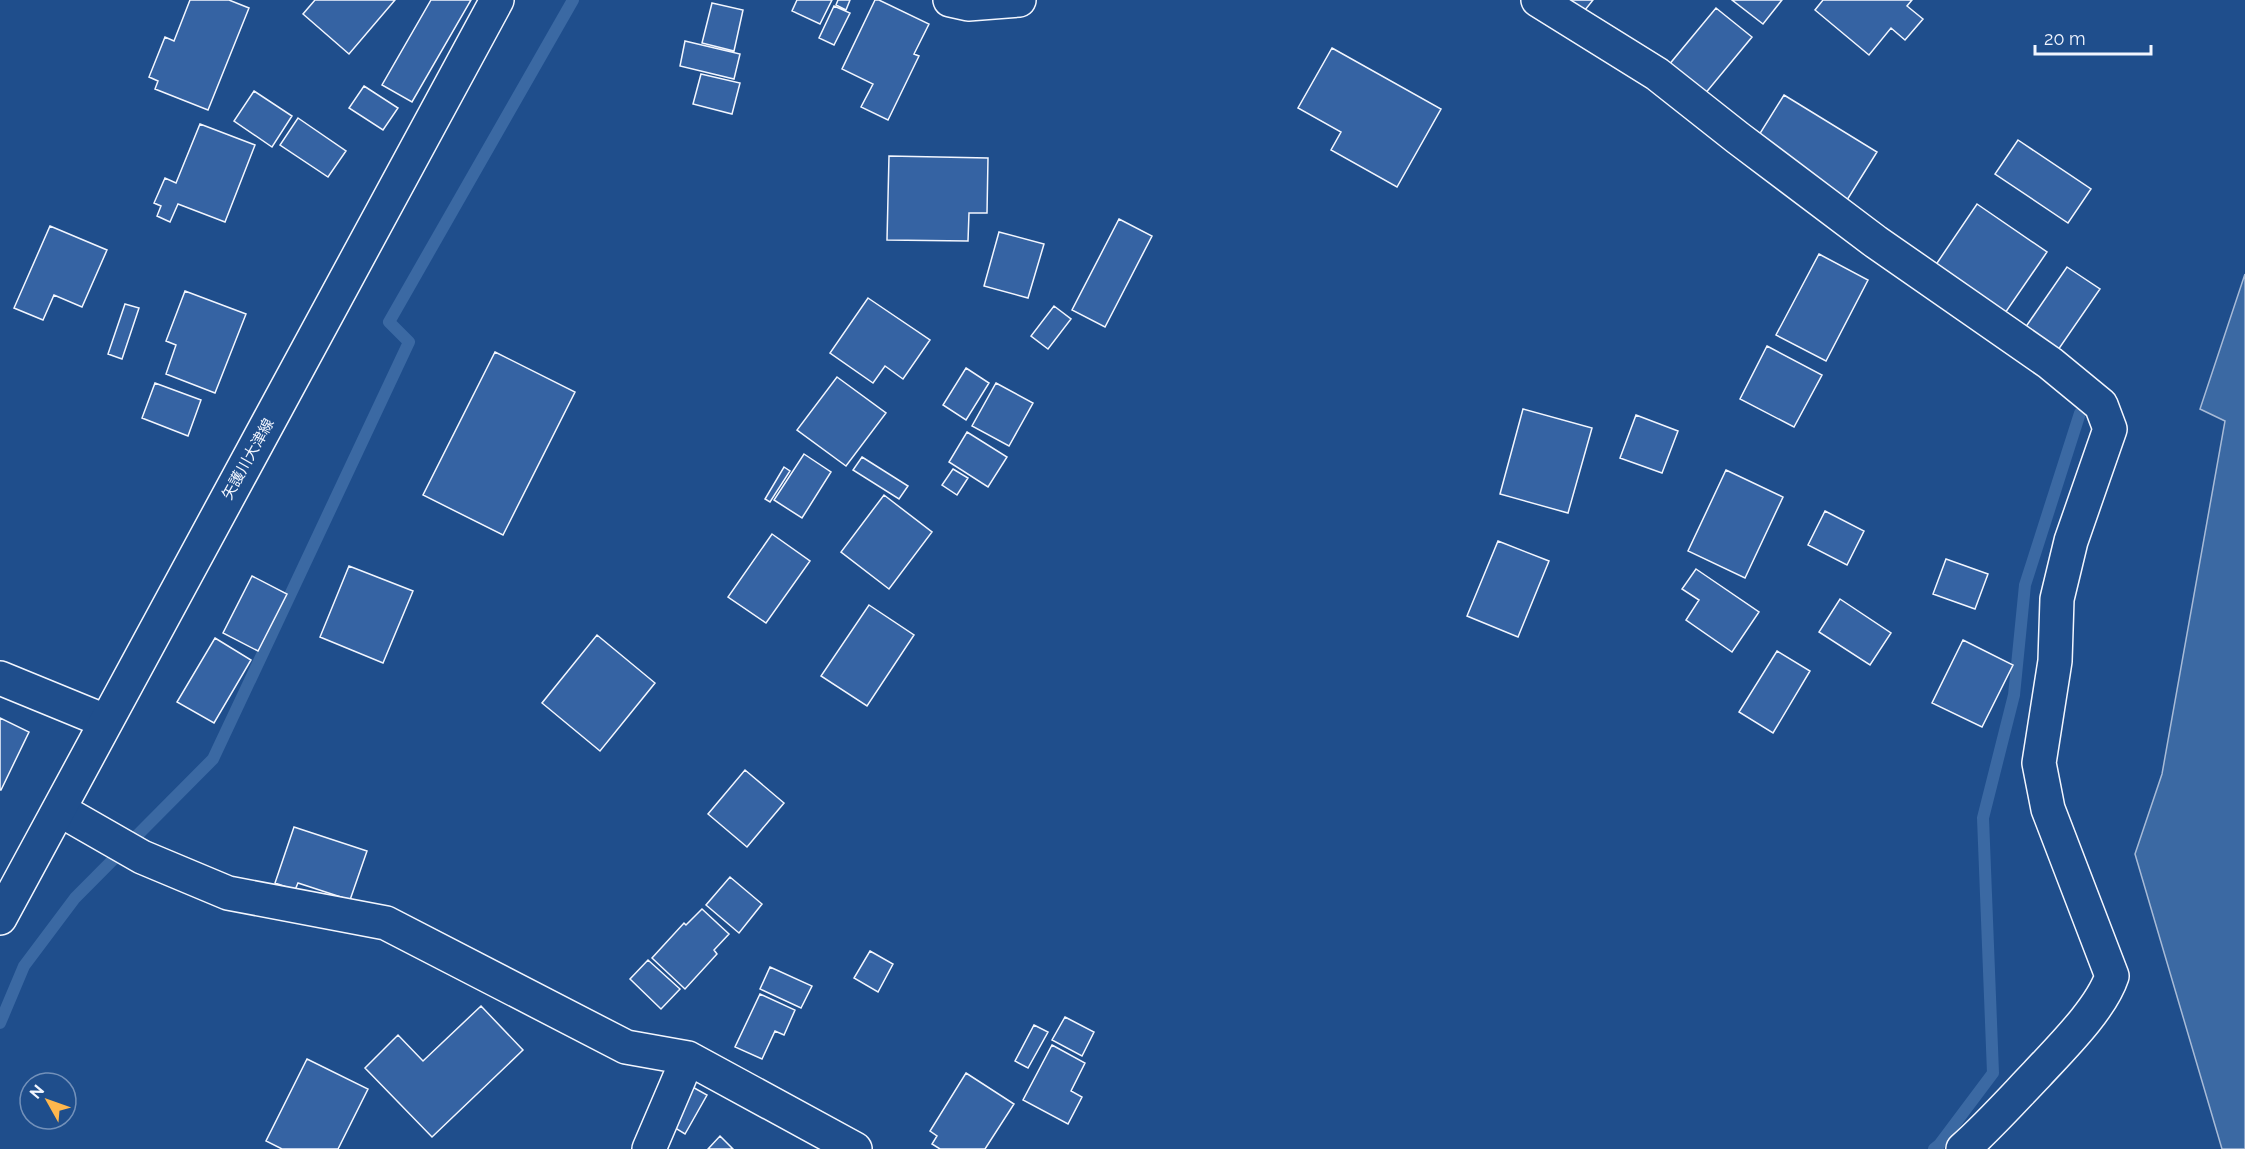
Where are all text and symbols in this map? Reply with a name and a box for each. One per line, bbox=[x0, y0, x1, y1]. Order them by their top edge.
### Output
scale bar bbox=[2035, 18, 2150, 56]
text: 20 m bbox=[2044, 28, 2086, 49]
street label: 矢護川大津線 bbox=[218, 415, 278, 503]
north arrow bbox=[18, 1071, 78, 1131]
text: N bbox=[26, 1081, 48, 1102]

